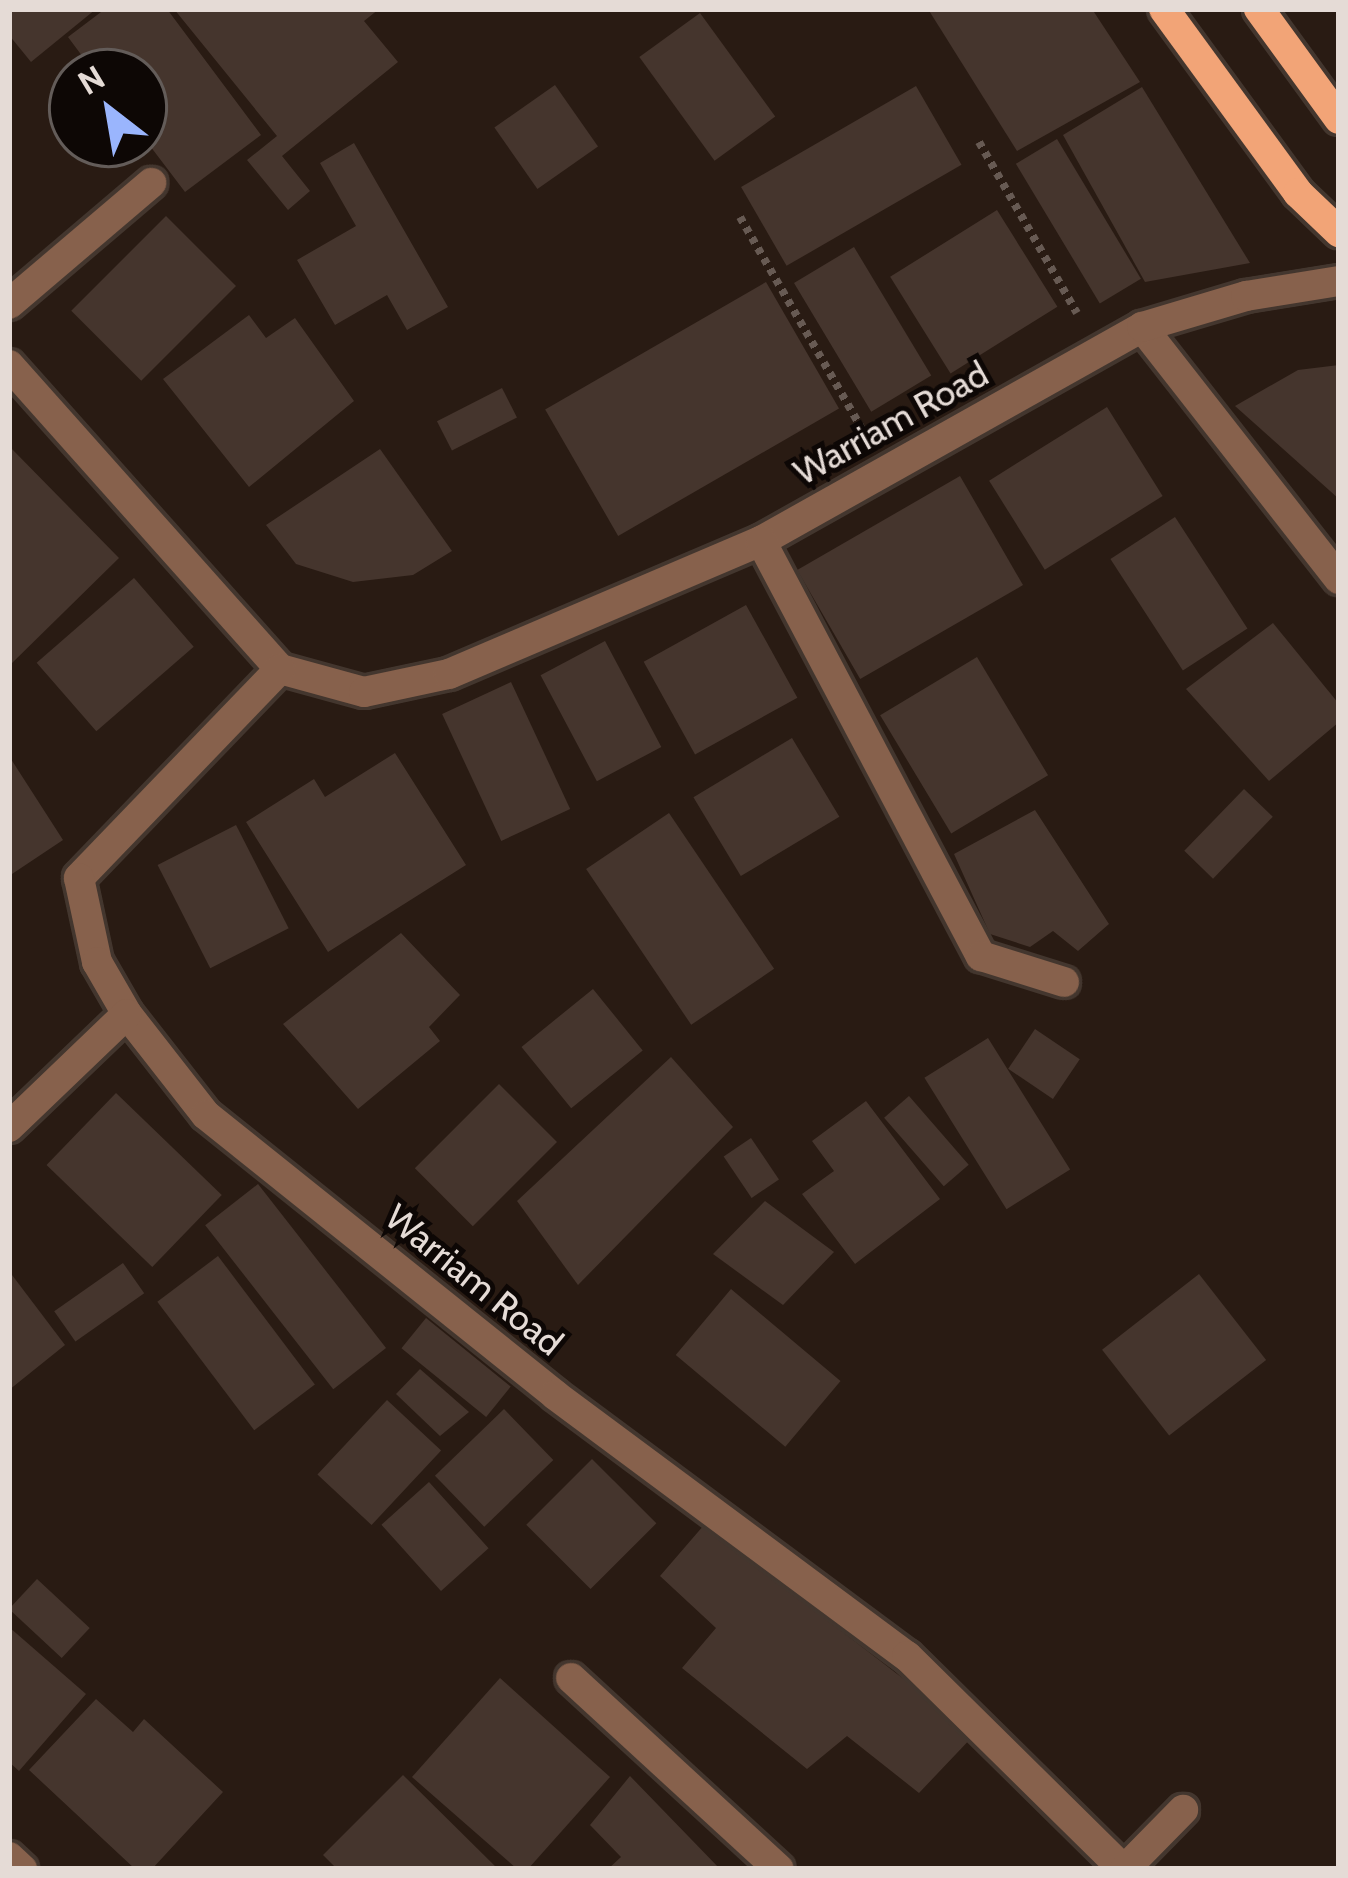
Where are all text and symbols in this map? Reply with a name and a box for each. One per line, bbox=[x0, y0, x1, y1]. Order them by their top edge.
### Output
north arrow bbox=[48, 48, 168, 168]
text: N bbox=[71, 57, 111, 103]
street label: Warriam Road bbox=[786, 352, 996, 494]
street label: Warriam Road bbox=[377, 1195, 571, 1365]

